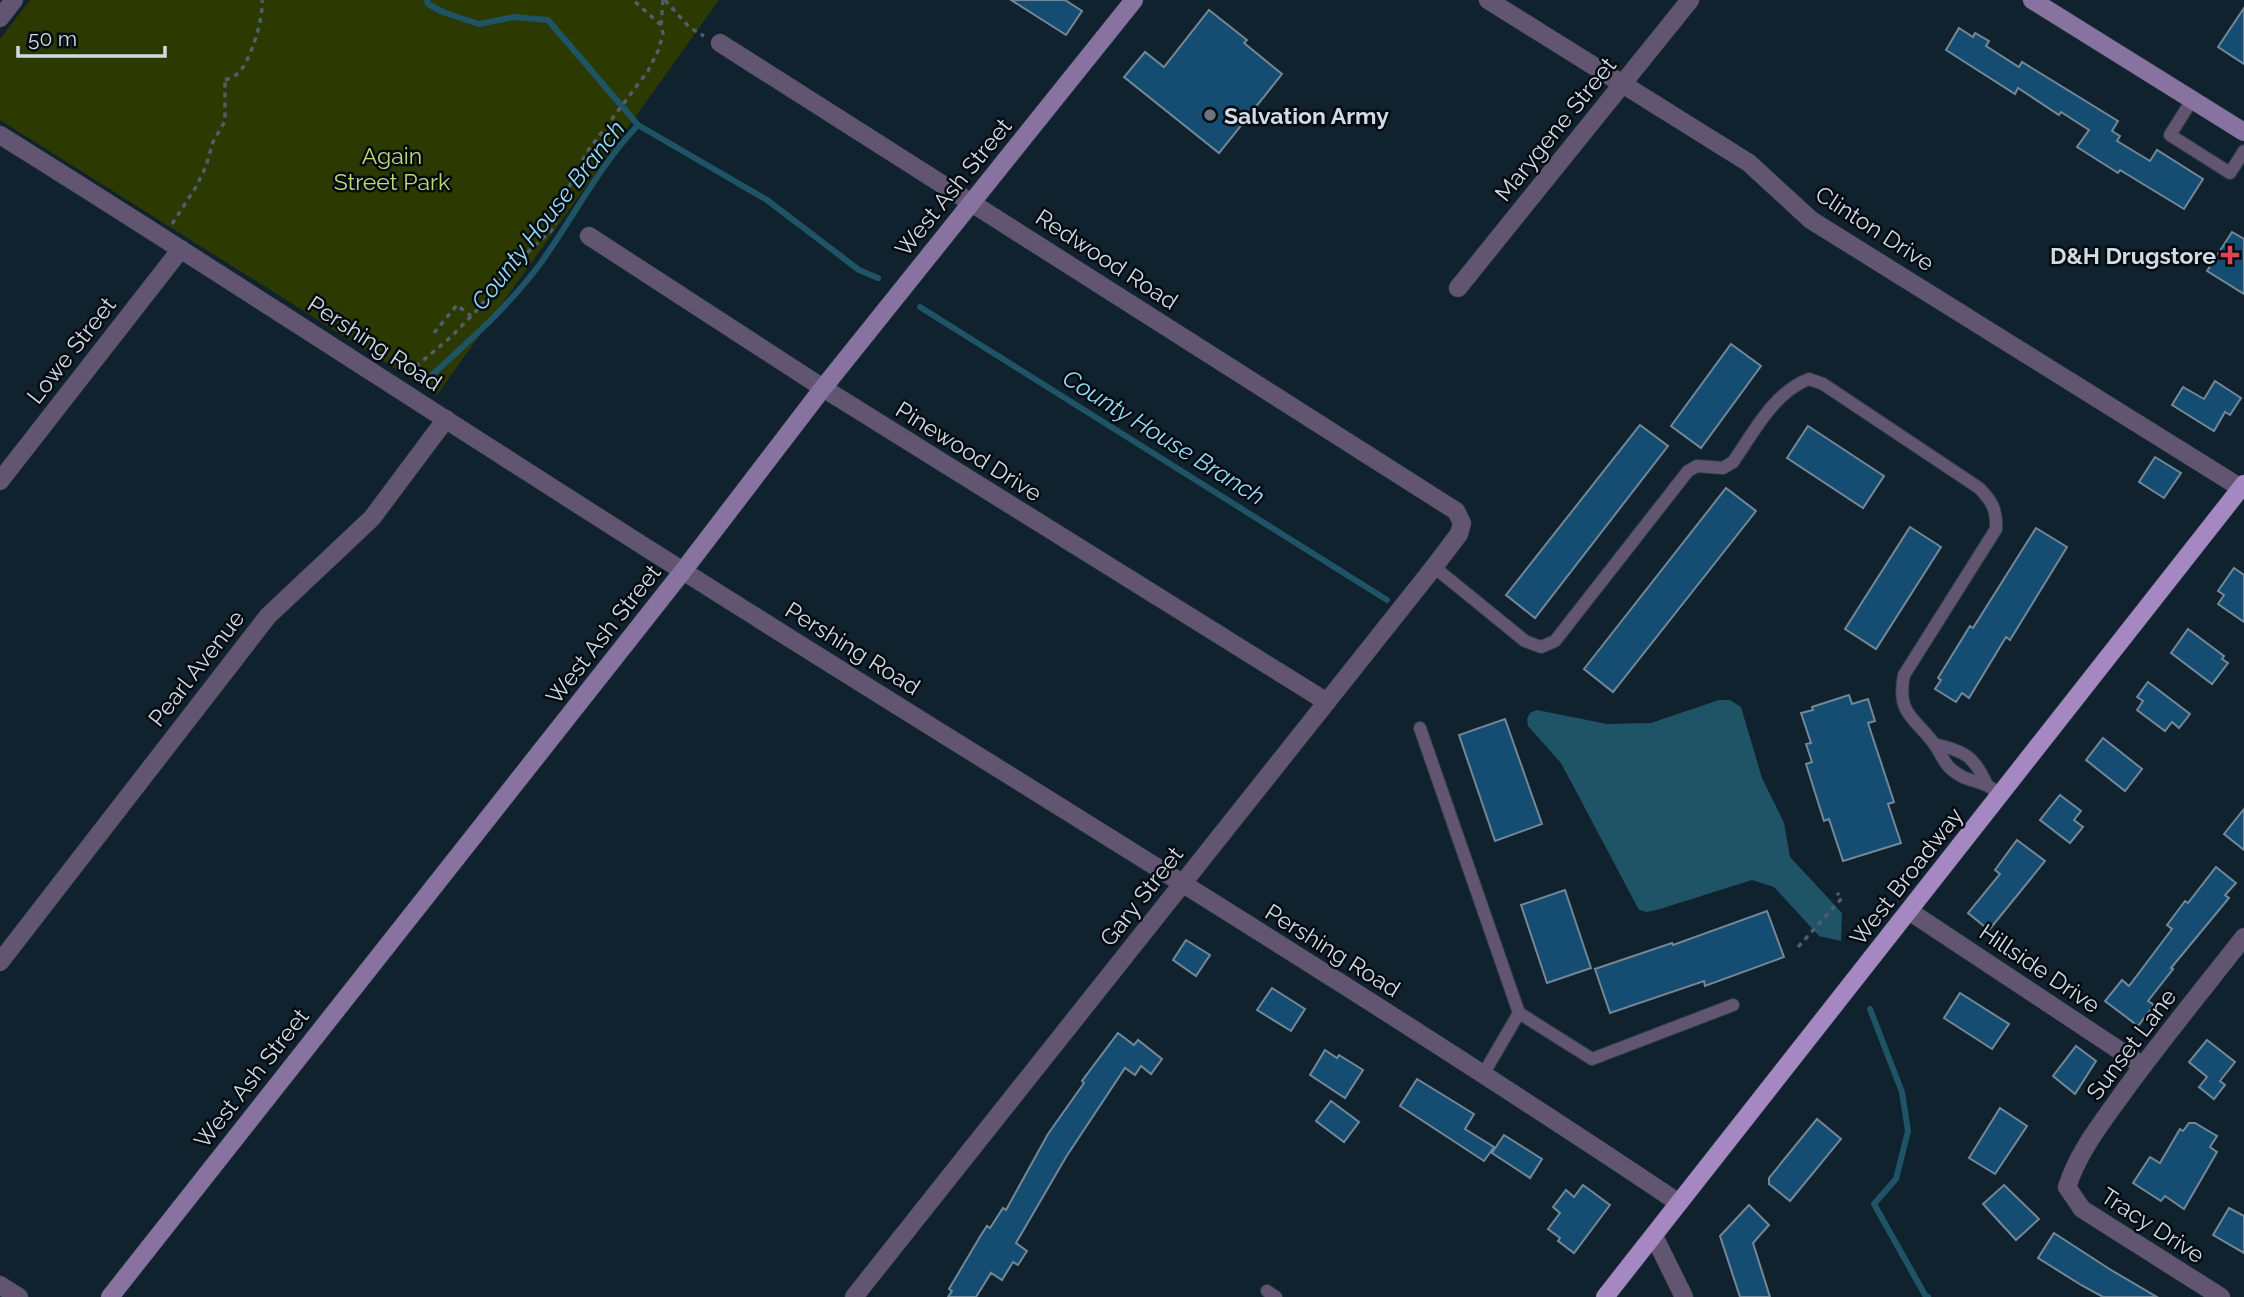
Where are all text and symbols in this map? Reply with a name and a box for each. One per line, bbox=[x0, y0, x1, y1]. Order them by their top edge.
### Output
scale bar bbox=[18, 14, 164, 58]
text: 50 m bbox=[28, 26, 77, 51]
street label: Marygene Street bbox=[1489, 52, 1621, 206]
place label: Salvation Army bbox=[1224, 102, 1389, 129]
marker: Salvation Army bbox=[1202, 107, 1218, 123]
street label: West Ash Street bbox=[889, 112, 1017, 261]
water label: County House Branch bbox=[465, 114, 631, 316]
park label: Again Street Park bbox=[334, 142, 450, 195]
street label: Clinton Drive bbox=[1811, 180, 1939, 276]
street label: Redwood Road bbox=[1031, 203, 1183, 315]
place label: D&H Drugstore bbox=[2050, 242, 2216, 269]
marker: D&H Drugstore bbox=[2222, 247, 2238, 263]
street label: Pershing Road bbox=[303, 290, 447, 396]
street label: Lowe Street bbox=[21, 291, 121, 409]
water label: County House Branch bbox=[1058, 363, 1270, 511]
street label: Pinewood Drive bbox=[891, 395, 1047, 507]
street label: West Ash Street bbox=[540, 559, 666, 709]
street label: Pershing Road bbox=[781, 596, 925, 700]
street label: Pearl Avenue bbox=[142, 605, 250, 731]
street label: West Broadway bbox=[1844, 802, 1968, 950]
street label: Gary Street bbox=[1094, 841, 1188, 951]
street label: Pershing Road bbox=[1261, 898, 1405, 1002]
street label: Hillside Drive bbox=[1975, 918, 2105, 1018]
street label: Sunset Lane bbox=[2081, 983, 2181, 1105]
street label: West Ash Street bbox=[188, 1003, 314, 1153]
street label: Tracy Drive bbox=[2096, 1182, 2210, 1268]

